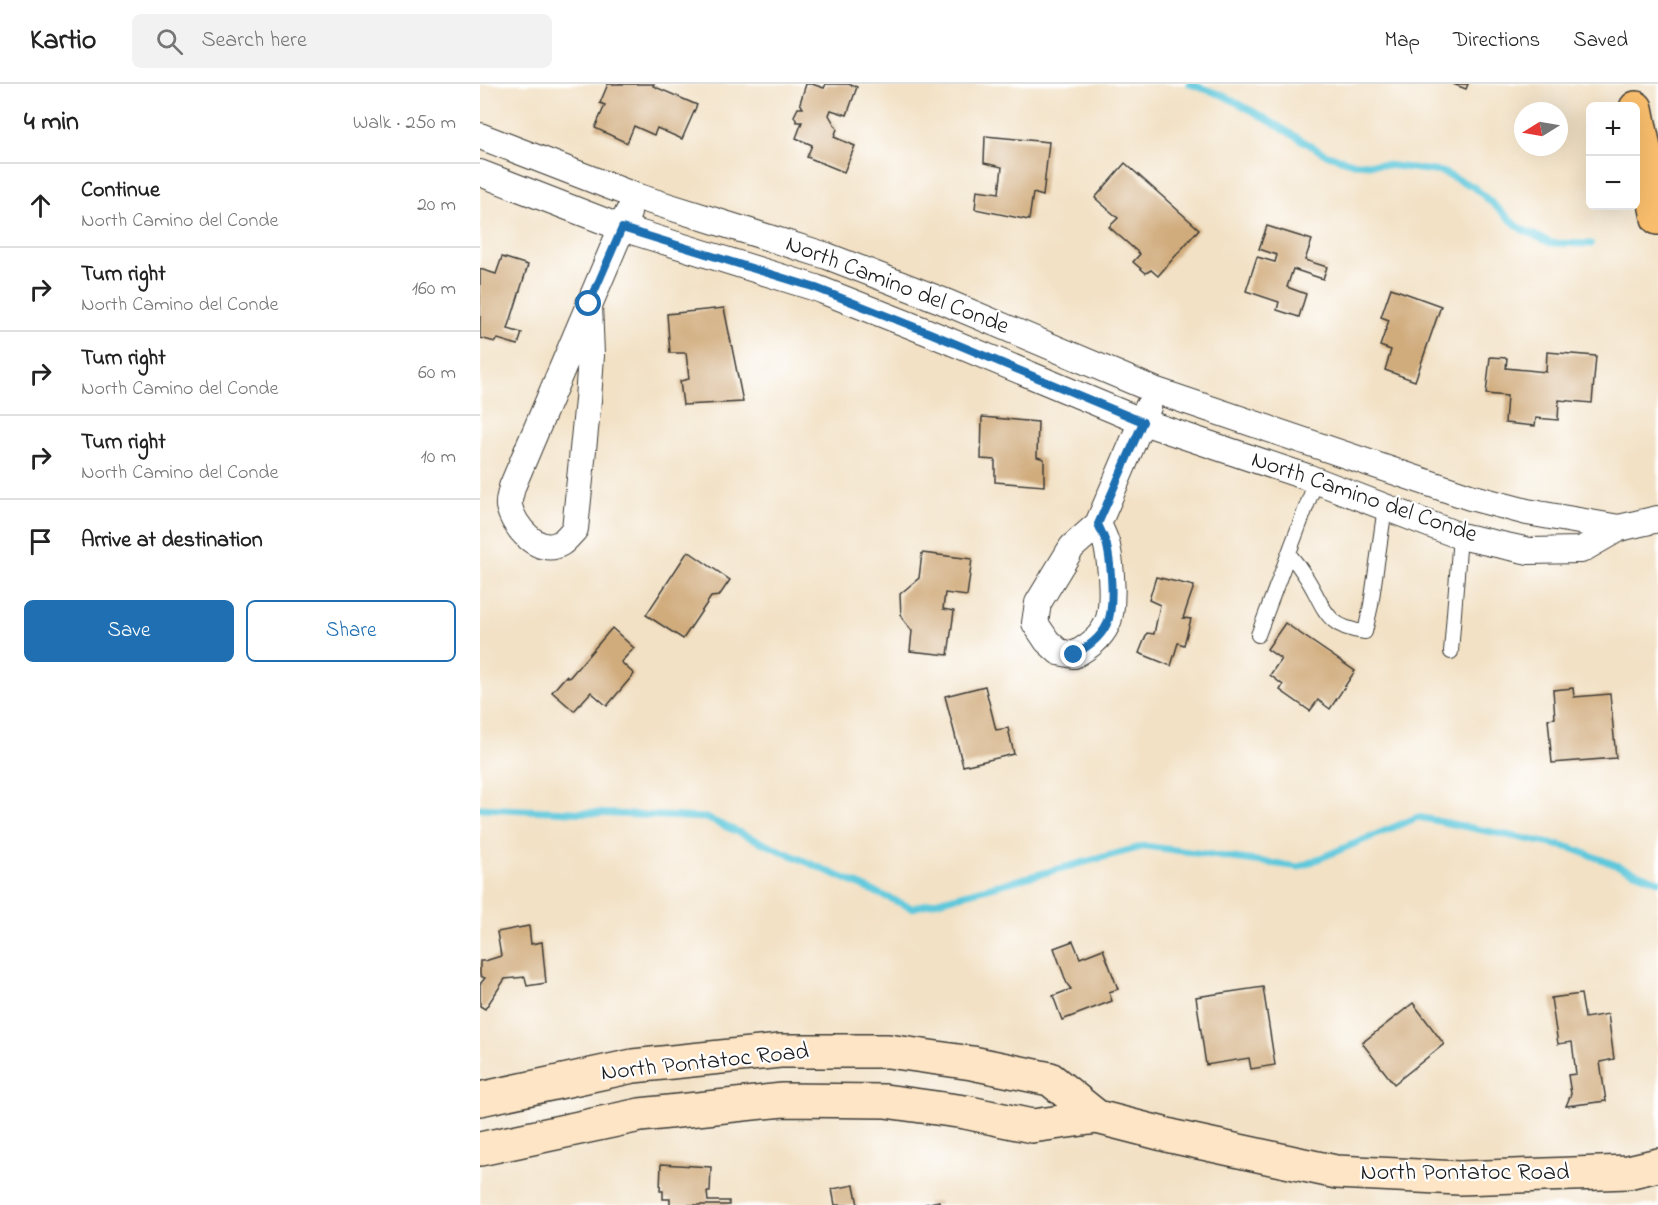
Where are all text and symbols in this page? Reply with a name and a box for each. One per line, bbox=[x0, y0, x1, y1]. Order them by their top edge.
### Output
search box bbox=[132, 14, 552, 68]
text: Kartio bbox=[30, 21, 96, 62]
icon: search bbox=[153, 25, 186, 58]
text: Search here bbox=[201, 25, 307, 57]
text: Map bbox=[1384, 26, 1420, 56]
text: Directions bbox=[1453, 26, 1540, 56]
text: Saved bbox=[1573, 26, 1628, 56]
north arrow bbox=[1514, 102, 1568, 156]
map controls bbox=[1586, 102, 1640, 210]
button: + bbox=[1586, 102, 1640, 156]
text: 4 min bbox=[24, 104, 79, 142]
text: Walk · 250 m bbox=[353, 109, 456, 138]
button: − bbox=[1586, 156, 1640, 210]
text: Continue bbox=[81, 175, 160, 207]
icon: ahead bbox=[24, 189, 57, 222]
text: 20 m bbox=[417, 191, 456, 220]
text: North Camino del Conde bbox=[81, 207, 278, 236]
street label: North Camino del Conde bbox=[780, 227, 1014, 345]
text: Turn right bbox=[81, 259, 166, 291]
icon: right bbox=[24, 273, 57, 306]
text: 160 m bbox=[412, 275, 456, 304]
route start bbox=[575, 290, 601, 316]
text: North Camino del Conde bbox=[81, 291, 278, 320]
text: Turn right bbox=[81, 343, 166, 375]
icon: right bbox=[24, 357, 57, 390]
text: 60 m bbox=[418, 359, 456, 388]
text: North Camino del Conde bbox=[81, 375, 278, 404]
text: Turn right bbox=[81, 427, 166, 459]
icon: right bbox=[24, 441, 57, 474]
text: 10 m bbox=[420, 443, 456, 472]
street label: North Camino del Conde bbox=[1246, 443, 1482, 553]
text: North Camino del Conde bbox=[81, 459, 278, 488]
icon: arrive bbox=[24, 525, 57, 558]
text: Arrive at destination bbox=[81, 525, 263, 557]
button: Save bbox=[24, 600, 234, 662]
button: Share bbox=[246, 600, 456, 662]
route end bbox=[1060, 641, 1086, 667]
street label: North Pontatoc Road bbox=[599, 1035, 811, 1091]
street label: North Pontatoc Road bbox=[1361, 1156, 1570, 1191]

